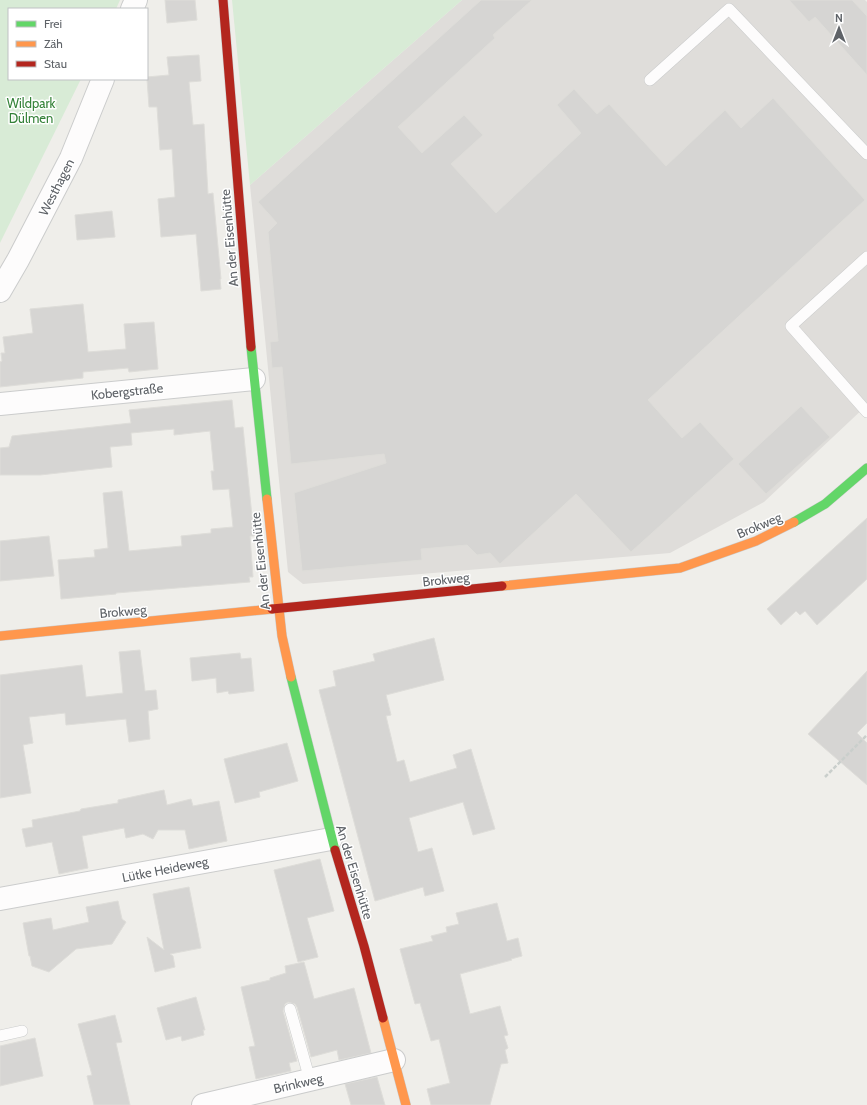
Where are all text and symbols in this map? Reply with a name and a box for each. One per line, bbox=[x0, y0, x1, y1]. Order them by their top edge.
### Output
legend bbox=[8, 8, 148, 80]
north arrow bbox=[819, 8, 859, 48]
text: N bbox=[835, 11, 843, 25]
text: Frei bbox=[44, 16, 62, 31]
text: Zäh bbox=[44, 36, 63, 51]
text: Stau bbox=[44, 56, 67, 71]
park label: Wildpark Dülmen bbox=[7, 95, 55, 126]
street label: Westhagen bbox=[35, 156, 77, 218]
street label: An der Eisenhütte bbox=[217, 188, 241, 287]
street label: Kobergstraße bbox=[90, 379, 164, 403]
street label: Brokweg bbox=[734, 508, 784, 542]
street label: An der Eisenhütte bbox=[247, 511, 273, 611]
street label: Brokweg bbox=[422, 569, 471, 589]
street label: Brokweg bbox=[99, 601, 148, 621]
street label: An der Eisenhütte bbox=[333, 823, 377, 921]
street label: Lütke Heideweg bbox=[121, 853, 210, 885]
street label: Brinkweg bbox=[272, 1069, 325, 1096]

